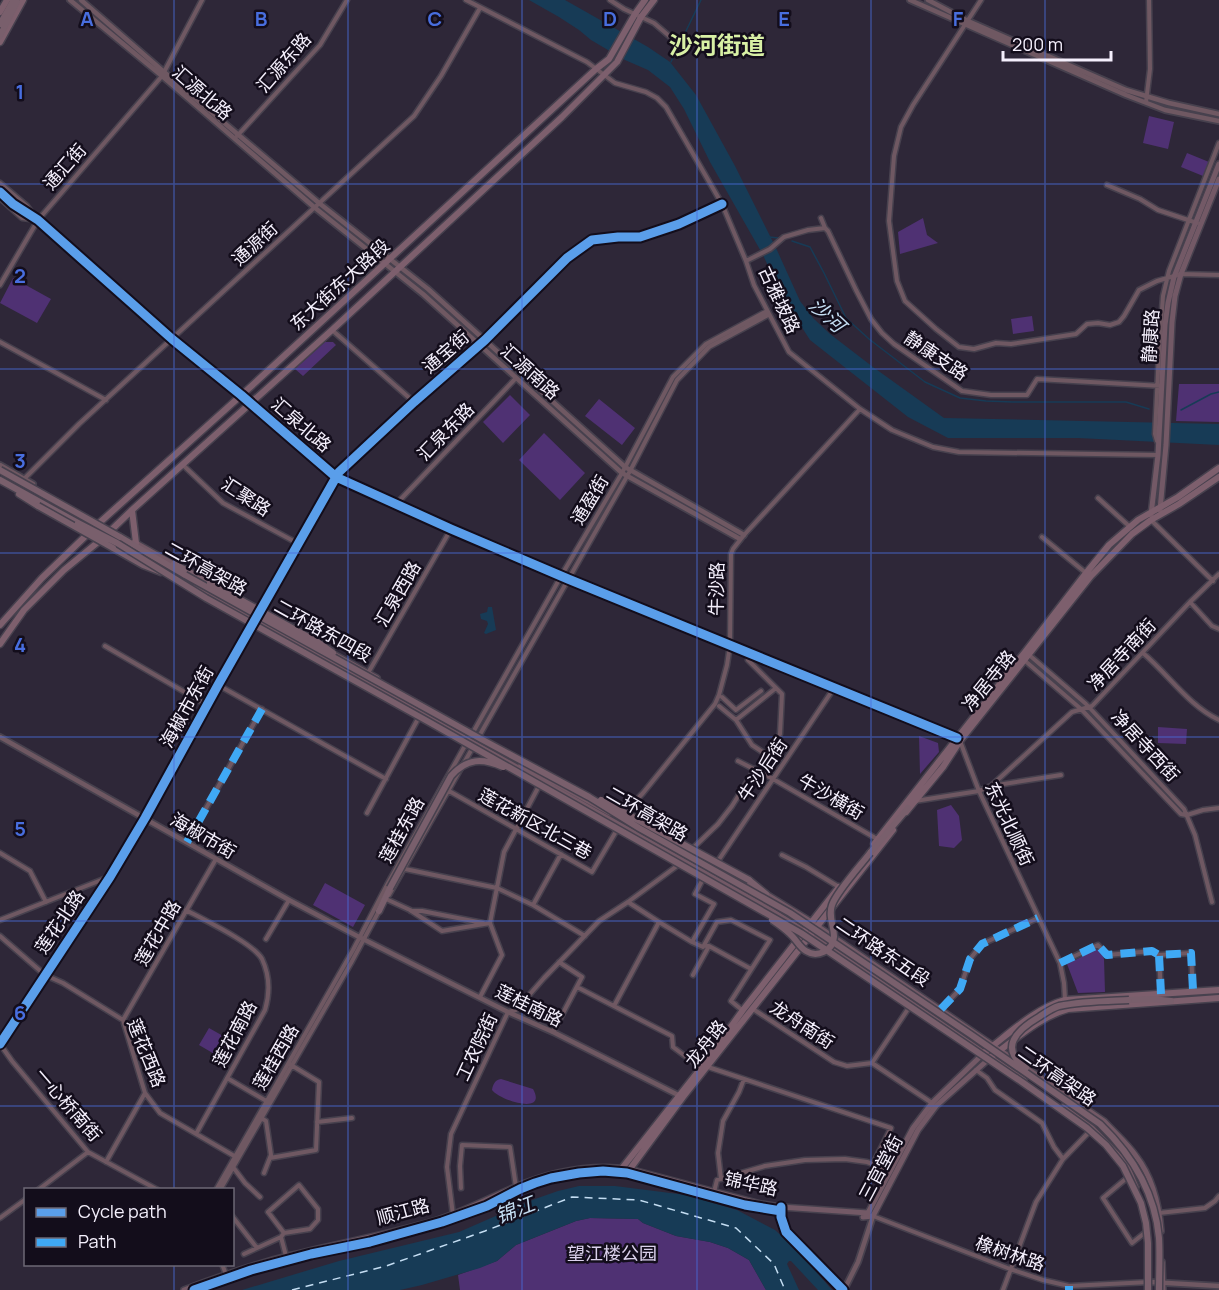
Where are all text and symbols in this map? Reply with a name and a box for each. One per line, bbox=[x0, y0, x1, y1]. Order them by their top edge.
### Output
text: A bbox=[80, 5, 94, 32]
text: B bbox=[255, 5, 268, 32]
text: C bbox=[428, 5, 442, 32]
text: D bbox=[603, 5, 617, 32]
text: E bbox=[778, 5, 790, 32]
text: F bbox=[953, 5, 964, 32]
scale bar bbox=[1003, 24, 1111, 62]
street label: 汇源东路 bbox=[251, 27, 316, 97]
district label: 沙河街道 bbox=[669, 28, 765, 61]
text: 200 m bbox=[1012, 32, 1063, 56]
street label: 汇源北路 bbox=[168, 60, 238, 125]
text: 1 bbox=[16, 78, 24, 105]
street label: 通汇街 bbox=[37, 138, 91, 195]
street label: 通源街 bbox=[226, 216, 282, 270]
street label: 东大街东大路段 bbox=[284, 233, 394, 335]
text: 2 bbox=[14, 262, 26, 289]
street label: 古雅坡路 bbox=[754, 262, 806, 337]
water label: 沙河 bbox=[804, 291, 854, 341]
street label: 静康路 bbox=[1136, 308, 1164, 364]
street label: 通宝街 bbox=[417, 324, 474, 378]
street label: 静康支路 bbox=[900, 325, 973, 385]
street label: 汇源南路 bbox=[496, 338, 565, 404]
street label: 汇泉北路 bbox=[267, 392, 337, 457]
street label: 汇泉东路 bbox=[412, 397, 479, 466]
text: 3 bbox=[14, 447, 26, 474]
street label: 通盈街 bbox=[565, 470, 613, 529]
street label: 汇聚路 bbox=[217, 471, 276, 521]
street label: 二环高架路 bbox=[161, 536, 252, 600]
street label: 汇泉西路 bbox=[369, 556, 426, 631]
street label: 牛沙路 bbox=[704, 562, 728, 616]
street label: 二环路东四段 bbox=[270, 593, 377, 667]
street label: 净居寺南街 bbox=[1082, 613, 1161, 695]
text: 4 bbox=[14, 631, 26, 658]
street label: 净居寺路 bbox=[956, 645, 1020, 716]
street label: 海椒市东街 bbox=[154, 661, 218, 752]
street label: 净居寺西街 bbox=[1106, 704, 1185, 786]
street label: 牛沙后街 bbox=[732, 733, 792, 806]
street label: 牛沙横街 bbox=[794, 768, 869, 825]
street label: 东光北顺街 bbox=[980, 778, 1040, 869]
street label: 二环高架路 bbox=[603, 780, 692, 846]
street label: 莲花新区北三巷 bbox=[475, 782, 596, 864]
street label: 莲桂东路 bbox=[373, 792, 429, 867]
street label: 海椒市街 bbox=[166, 807, 241, 864]
text: 5 bbox=[14, 815, 26, 842]
street label: 莲花北路 bbox=[29, 885, 89, 958]
street label: 莲花中路 bbox=[129, 895, 186, 970]
street label: 二环路东五段 bbox=[832, 911, 935, 991]
street label: 莲桂南路 bbox=[492, 979, 567, 1032]
street label: 龙舟南街 bbox=[766, 994, 839, 1054]
street label: 莲花南路 bbox=[207, 996, 262, 1071]
text: 6 bbox=[14, 999, 26, 1026]
street label: 工农院街 bbox=[450, 1009, 502, 1084]
street label: 莲花西路 bbox=[122, 1015, 172, 1090]
street label: 龙舟路 bbox=[679, 1015, 731, 1072]
street label: 莲桂西路 bbox=[247, 1019, 304, 1094]
street label: 二环高架路 bbox=[1014, 1040, 1101, 1111]
street label: 一心桥南街 bbox=[30, 1063, 107, 1146]
street label: 三官堂街 bbox=[853, 1130, 908, 1205]
street label: 锦华路 bbox=[722, 1166, 780, 1200]
legend bbox=[24, 1188, 234, 1266]
water label: 锦江 bbox=[491, 1189, 540, 1229]
street label: 顺江路 bbox=[374, 1192, 432, 1230]
text: Cycle path bbox=[78, 1199, 167, 1223]
text: Path bbox=[78, 1229, 116, 1253]
street label: 橡树林路 bbox=[972, 1230, 1048, 1276]
park label: 望江楼公园 bbox=[567, 1241, 657, 1265]

